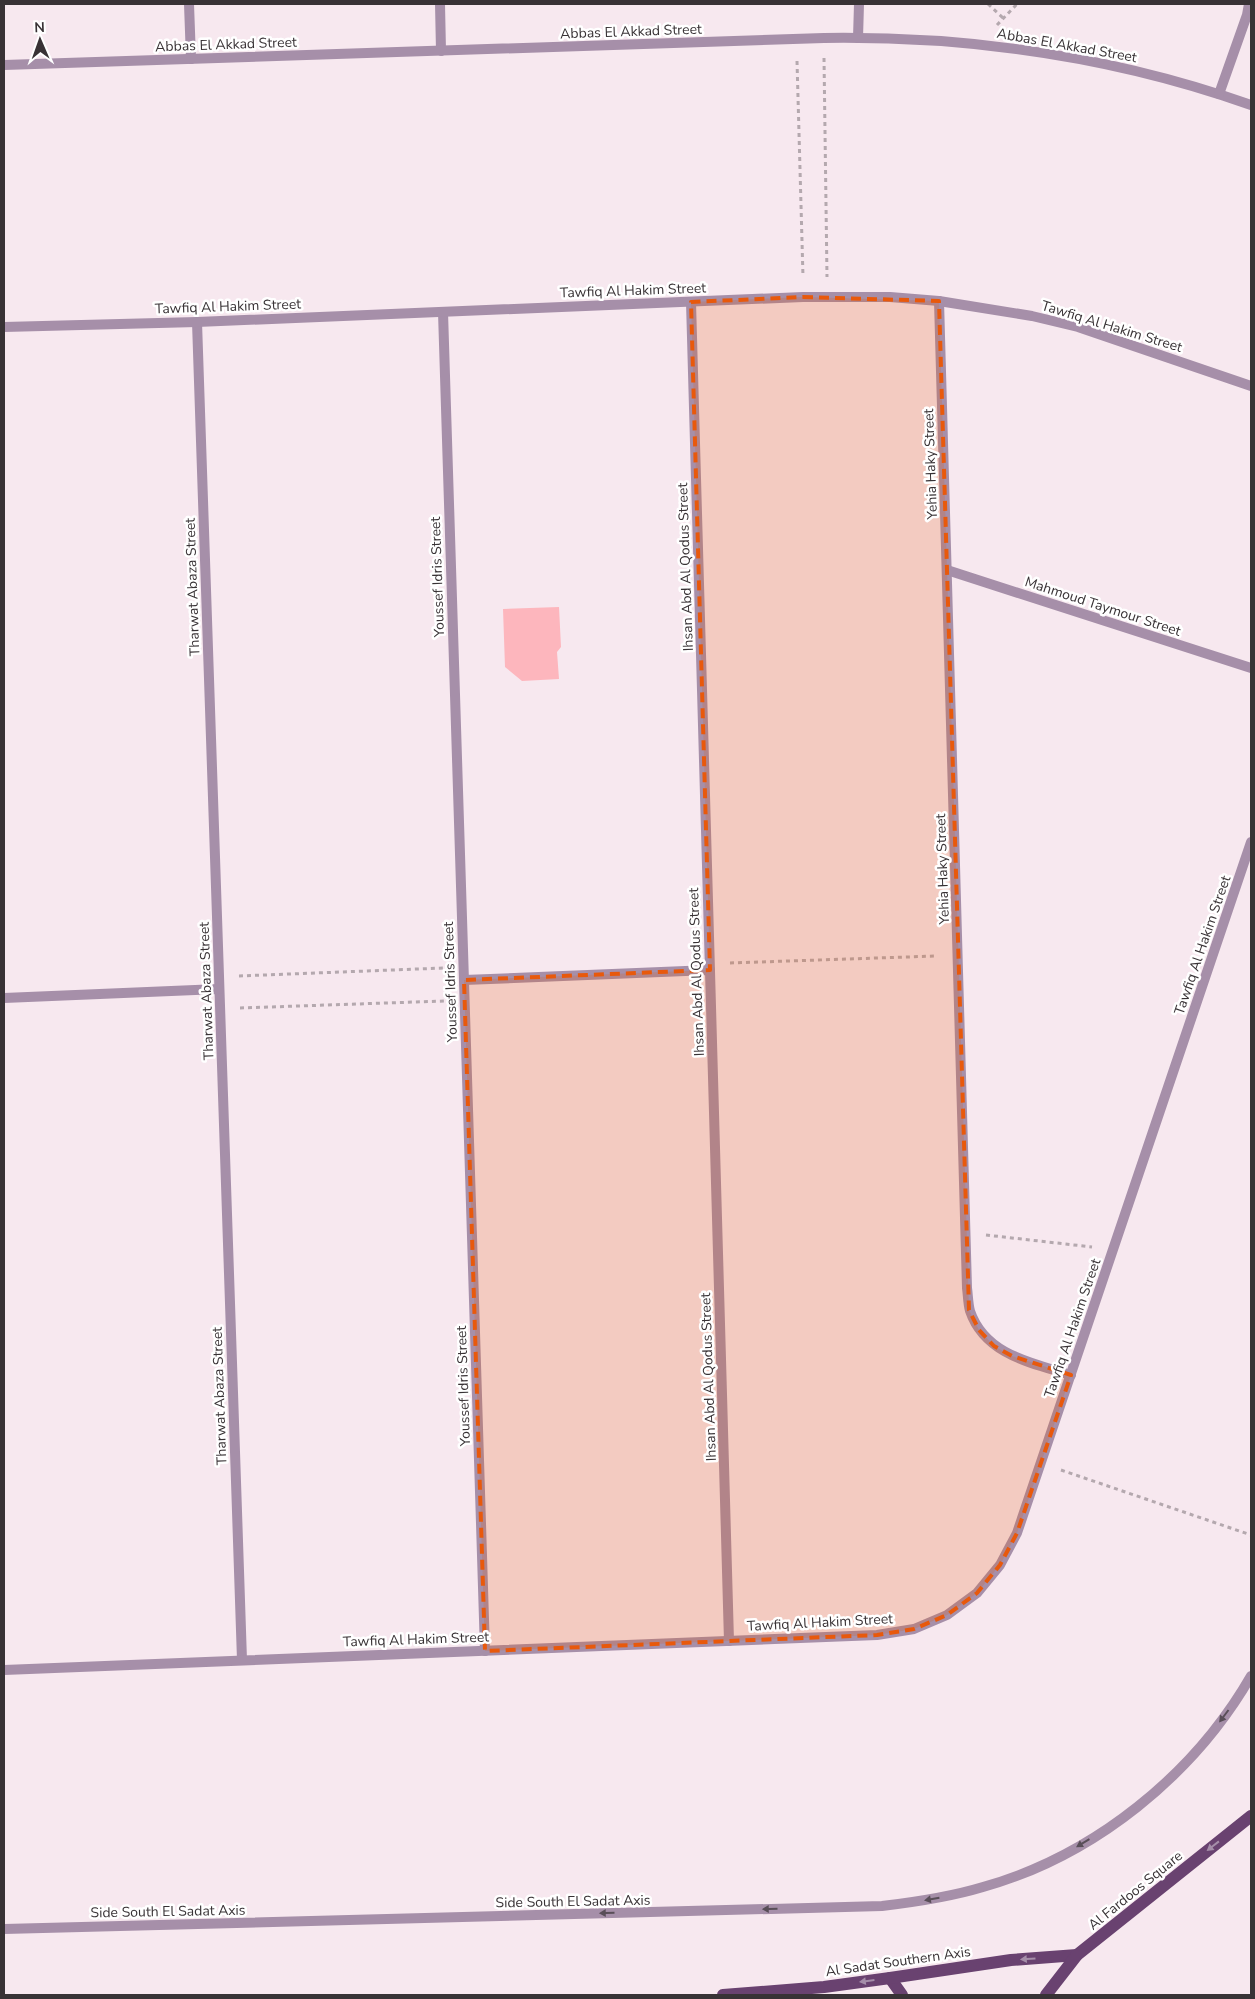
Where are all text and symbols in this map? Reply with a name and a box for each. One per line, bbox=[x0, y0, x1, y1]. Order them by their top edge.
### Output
north arrow bbox=[15, 15, 65, 65]
text: N bbox=[34, 18, 45, 37]
street label: Abbas El Akkad Street bbox=[560, 20, 702, 43]
street label: Abbas El Akkad Street bbox=[995, 24, 1138, 67]
street label: Abbas El Akkad Street bbox=[155, 33, 297, 56]
street label: Tawfiq Al Hakim Street bbox=[560, 278, 707, 303]
street label: Tawfiq Al Hakim Street bbox=[155, 294, 302, 319]
street label: Tawfiq Al Hakim Street bbox=[1039, 296, 1185, 357]
street label: Yehia Haky Street bbox=[919, 408, 942, 521]
street label: Ihsan Abd Al Qodus Street bbox=[673, 482, 698, 651]
street label: Youssef Idris Street bbox=[426, 516, 449, 639]
street label: Tharwat Abaza Street bbox=[181, 517, 204, 656]
street label: Mahmoud Taymour Street bbox=[1022, 572, 1183, 641]
street label: Yehia Haky Street bbox=[931, 813, 954, 926]
street label: Tawfiq Al Hakim Street bbox=[1170, 873, 1235, 1017]
street label: Ihsan Abd Al Qodus Street bbox=[684, 887, 709, 1056]
street label: Tharwat Abaza Street bbox=[195, 921, 218, 1060]
street label: Youssef Idris Street bbox=[439, 921, 462, 1044]
street label: Tawfiq Al Hakim Street bbox=[1040, 1256, 1105, 1400]
street label: Ihsan Abd Al Qodus Street bbox=[696, 1292, 721, 1461]
street label: Youssef Idris Street bbox=[452, 1325, 475, 1448]
street label: Tharwat Abaza Street bbox=[208, 1326, 231, 1465]
street label: Tawfiq Al Hakim Street bbox=[747, 1609, 894, 1636]
street label: Tawfiq Al Hakim Street bbox=[343, 1627, 490, 1652]
one-way arrow bbox=[1219, 1709, 1229, 1723]
one-way arrow bbox=[1077, 1839, 1090, 1848]
one-way arrow bbox=[1207, 1841, 1220, 1852]
street label: Al Fardoos Square bbox=[1084, 1846, 1186, 1934]
street label: Side South El Sadat Axis bbox=[495, 1891, 651, 1912]
one-way arrow bbox=[923, 1896, 939, 1904]
street label: Side South El Sadat Axis bbox=[90, 1901, 246, 1922]
one-way arrow bbox=[762, 1906, 778, 1914]
one-way arrow bbox=[599, 1910, 615, 1918]
street label: Al Sadat Southern Axis bbox=[824, 1942, 972, 1981]
one-way arrow bbox=[1020, 1955, 1036, 1963]
one-way arrow bbox=[859, 1977, 875, 1985]

